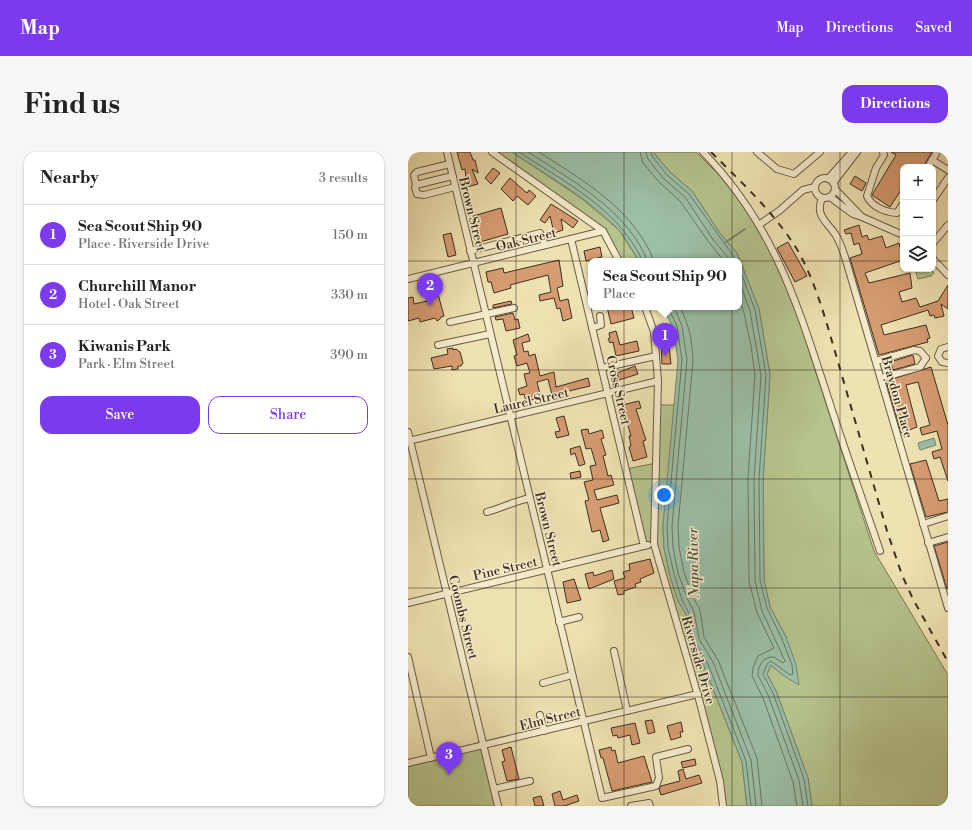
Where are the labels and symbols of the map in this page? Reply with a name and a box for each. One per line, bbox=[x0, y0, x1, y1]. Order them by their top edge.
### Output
street label: Brown Street bbox=[455, 174, 489, 254]
street label: Oak Street bbox=[494, 225, 558, 255]
pin: 2 bbox=[417, 273, 443, 306]
pin: 1 bbox=[652, 323, 678, 356]
street label: Braydon Place bbox=[877, 353, 917, 441]
street label: Cross Street bbox=[602, 354, 634, 427]
street label: Laurel Street bbox=[492, 384, 571, 417]
your location bbox=[654, 485, 674, 505]
street label: Brown Street bbox=[531, 489, 565, 569]
water label: Napa River bbox=[684, 527, 704, 599]
street label: Pine Street bbox=[472, 554, 539, 584]
street label: Coombs Street bbox=[445, 574, 481, 661]
street label: Riverside Drive bbox=[678, 614, 718, 707]
street label: Elm Street bbox=[518, 704, 583, 734]
pin: 3 bbox=[436, 742, 462, 775]

